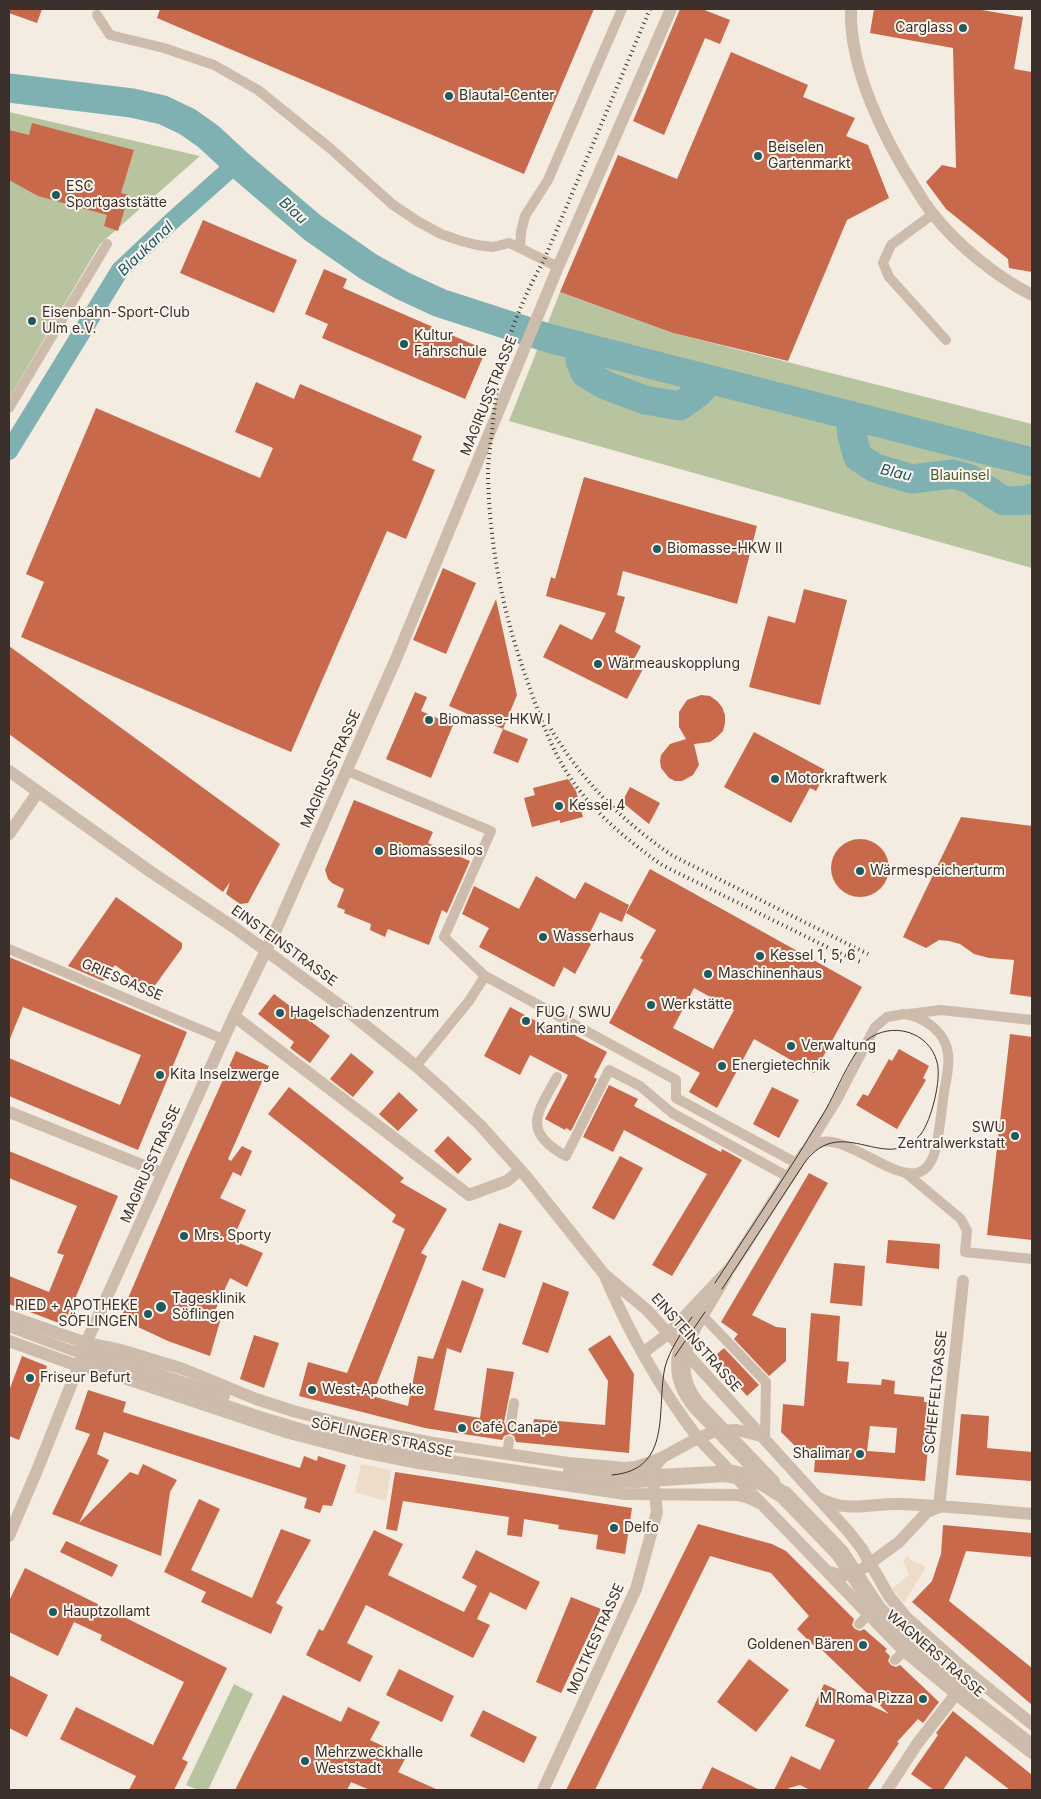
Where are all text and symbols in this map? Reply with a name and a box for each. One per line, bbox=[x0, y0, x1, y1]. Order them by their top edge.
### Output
place label: Carglass bbox=[895, 20, 953, 36]
marker: Carglass bbox=[957, 22, 969, 34]
place label: Blautal-Center bbox=[459, 88, 555, 104]
marker: Blautal-Center bbox=[443, 90, 455, 102]
place label: Beiselen Gartenmarkt bbox=[768, 140, 851, 172]
marker: Beiselen Gartenmarkt bbox=[752, 150, 764, 162]
place label: ESC Sportgaststätte bbox=[66, 179, 167, 212]
marker: ESC Sportgaststätte bbox=[50, 189, 62, 201]
water label: Blau bbox=[275, 194, 311, 228]
water label: Blaukanal bbox=[114, 218, 178, 280]
place label: Eisenbahn-Sport-Club Ulm e.V. bbox=[42, 305, 190, 338]
marker: Eisenbahn-Sport-Club Ulm e.V. bbox=[26, 315, 38, 327]
place label: Kultur Fahrschule bbox=[414, 328, 487, 361]
street label: MAGIRUSSTRASSE bbox=[457, 334, 521, 458]
marker: Kultur Fahrschule bbox=[398, 338, 410, 350]
water label: Blau bbox=[879, 461, 913, 485]
park label: Blauinsel bbox=[930, 468, 990, 484]
place label: Biomasse-HKW II bbox=[667, 541, 783, 557]
marker: Biomasse-HKW II bbox=[651, 543, 663, 555]
place label: Wärmeauskopplung bbox=[608, 656, 740, 672]
marker: Wärmeauskopplung bbox=[592, 658, 604, 670]
street label: MAGIRUSSTRASSE bbox=[297, 707, 365, 831]
place label: Biomasse-HKW I bbox=[439, 712, 551, 728]
marker: Biomasse-HKW I bbox=[423, 714, 435, 726]
place label: Motorkraftwerk bbox=[785, 771, 887, 787]
marker: Motorkraftwerk bbox=[769, 773, 781, 785]
place label: Kessel 4 bbox=[569, 798, 625, 814]
marker: Kessel 4 bbox=[553, 800, 565, 812]
place label: Biomassesilos bbox=[389, 843, 483, 859]
marker: Biomassesilos bbox=[373, 845, 385, 857]
place label: Wärmespeicherturm bbox=[870, 863, 1005, 879]
marker: Wärmespeicherturm bbox=[854, 865, 866, 877]
street label: EINSTEINSTRASSE bbox=[228, 902, 340, 990]
place label: Wasserhaus bbox=[553, 929, 634, 945]
marker: Wasserhaus bbox=[537, 931, 549, 943]
place label: Kessel 1, 5, 6 bbox=[770, 948, 856, 964]
marker: Kessel 1, 5, 6 bbox=[754, 950, 766, 962]
street label: GRIESGASSE bbox=[79, 955, 165, 1005]
place label: Maschinenhaus bbox=[718, 966, 822, 982]
marker: Maschinenhaus bbox=[702, 968, 714, 980]
place label: Werkstätte bbox=[661, 997, 732, 1013]
marker: Werkstätte bbox=[645, 999, 657, 1011]
place label: Hagelschadenzentrum bbox=[290, 1005, 439, 1021]
place label: FUG / SWU Kantine bbox=[536, 1005, 611, 1038]
marker: Hagelschadenzentrum bbox=[274, 1007, 286, 1019]
marker: FUG / SWU Kantine bbox=[520, 1015, 532, 1027]
place label: Verwaltung bbox=[801, 1038, 876, 1054]
marker: Verwaltung bbox=[785, 1040, 797, 1052]
place label: Energietechnik bbox=[732, 1058, 830, 1074]
marker: Energietechnik bbox=[716, 1060, 728, 1072]
place label: Kita Inselzwerge bbox=[170, 1067, 279, 1083]
marker: Kita Inselzwerge bbox=[154, 1069, 166, 1081]
street label: MAGIRUSSTRASSE bbox=[117, 1102, 185, 1226]
place label: SWU Zentralwerkstatt bbox=[897, 1120, 1005, 1152]
marker: SWU Zentralwerkstatt bbox=[1009, 1130, 1021, 1142]
place label: Mrs. Sporty bbox=[194, 1228, 271, 1244]
marker: Mrs. Sporty bbox=[178, 1230, 190, 1242]
street label: EINSTEINSTRASSE bbox=[647, 1290, 745, 1396]
place label: Tagesklinik Söflingen bbox=[172, 1291, 246, 1324]
place label: RIED + APOTHEKE SÖFLINGEN bbox=[15, 1298, 138, 1330]
marker: Tagesklinik Söflingen bbox=[154, 1300, 168, 1314]
marker: RIED + APOTHEKE SÖFLINGEN bbox=[142, 1308, 154, 1320]
street label: SCHEFFELTGASSE bbox=[921, 1329, 951, 1455]
place label: Friseur Befurt bbox=[40, 1370, 131, 1386]
marker: Friseur Befurt bbox=[24, 1372, 36, 1384]
place label: West-Apotheke bbox=[322, 1382, 424, 1398]
marker: West-Apotheke bbox=[306, 1384, 318, 1396]
street label: SÖFLINGER STRASSE bbox=[309, 1415, 455, 1461]
place label: Café Canapé bbox=[472, 1420, 558, 1436]
marker: Café Canapé bbox=[456, 1422, 468, 1434]
place label: Shalimar bbox=[793, 1446, 850, 1462]
marker: Shalimar bbox=[854, 1448, 866, 1460]
place label: Delfo bbox=[624, 1520, 659, 1536]
marker: Delfo bbox=[608, 1522, 620, 1534]
street label: MOLTKESTRASSE bbox=[564, 1581, 628, 1697]
place label: Hauptzollamt bbox=[63, 1604, 150, 1620]
marker: Hauptzollamt bbox=[47, 1606, 59, 1618]
street label: WAGNERSTRASSE bbox=[883, 1607, 987, 1701]
place label: Goldenen Bären bbox=[747, 1637, 853, 1653]
marker: Goldenen Bären bbox=[857, 1639, 869, 1651]
place label: M Roma Pizza bbox=[819, 1691, 913, 1707]
marker: M Roma Pizza bbox=[917, 1693, 929, 1705]
place label: Mehrzweckhalle Weststadt bbox=[315, 1745, 423, 1778]
marker: Mehrzweckhalle Weststadt bbox=[299, 1755, 311, 1767]

